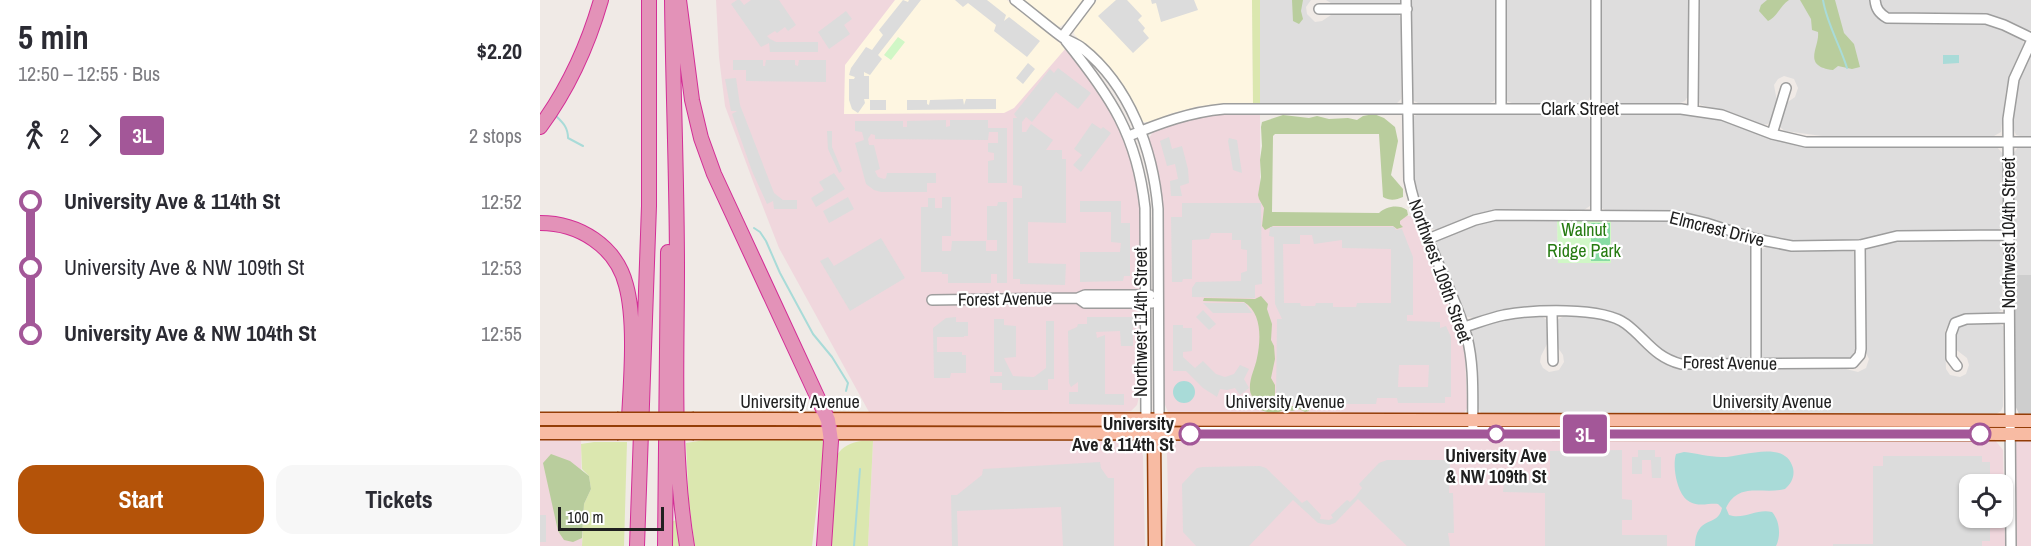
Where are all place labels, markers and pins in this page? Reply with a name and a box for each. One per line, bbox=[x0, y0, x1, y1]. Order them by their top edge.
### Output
place label: University Ave & 114th St bbox=[1072, 411, 1175, 457]
marker: University Ave & 114th St bbox=[1179, 423, 1201, 445]
unlabelled marker bbox=[1969, 423, 1991, 445]
marker: University Ave & NW 109th St bbox=[1487, 425, 1505, 443]
place label: University Ave & NW 109th St bbox=[1445, 443, 1547, 489]

